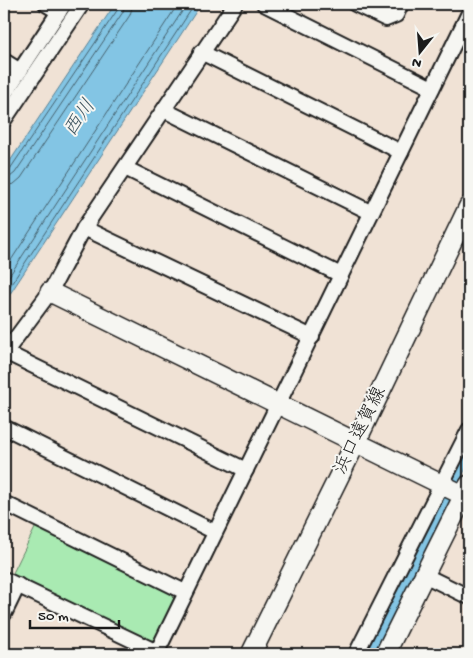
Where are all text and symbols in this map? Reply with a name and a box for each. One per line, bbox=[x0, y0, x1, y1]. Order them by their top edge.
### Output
north arrow bbox=[396, 28, 446, 78]
text: N bbox=[410, 53, 424, 72]
water label: 西川 bbox=[59, 95, 102, 142]
street label: 浜口遠賀線 bbox=[329, 383, 392, 479]
scale bar bbox=[30, 598, 119, 630]
text: 50 m bbox=[38, 608, 69, 626]

